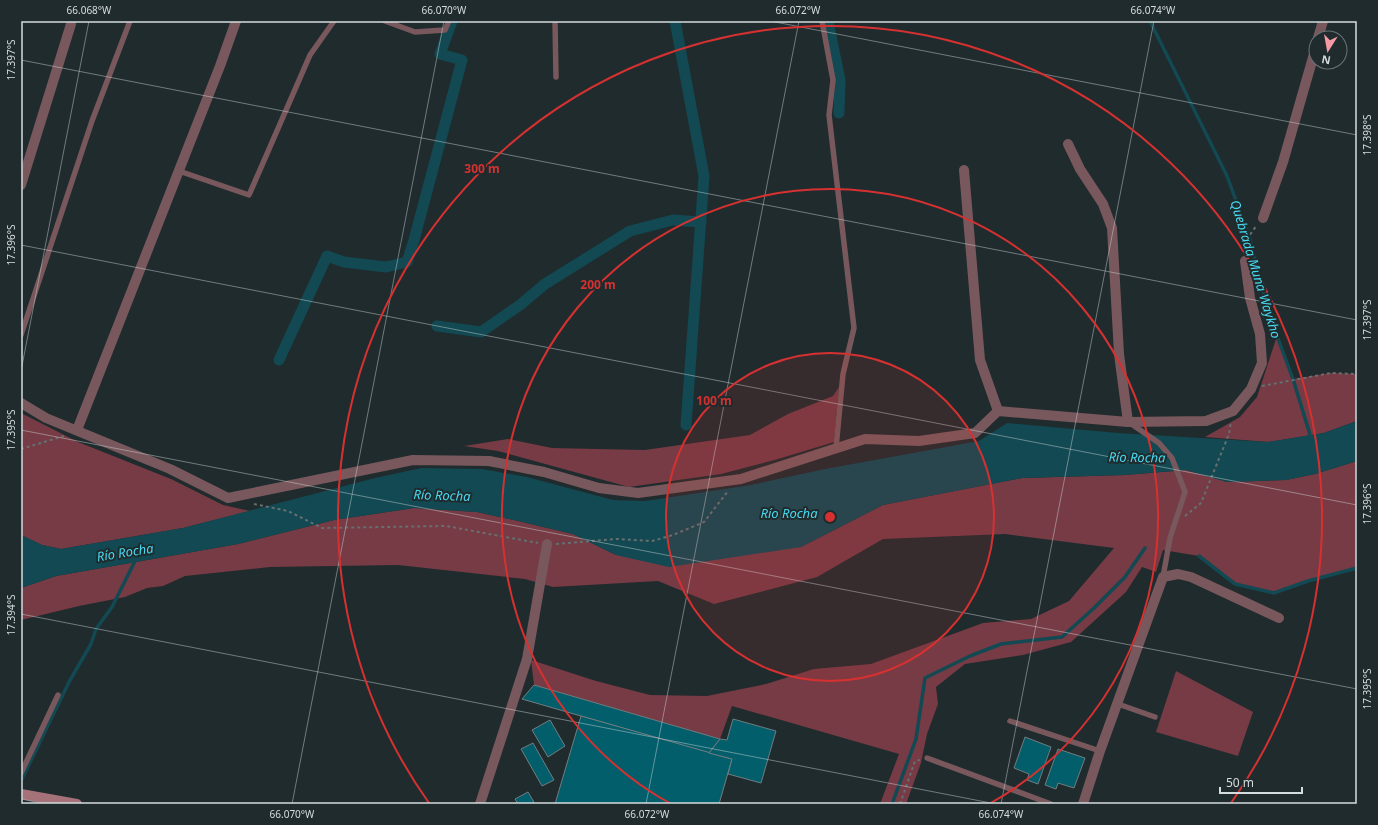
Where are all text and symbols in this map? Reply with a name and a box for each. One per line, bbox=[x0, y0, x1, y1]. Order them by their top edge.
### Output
text: 66.068°W bbox=[67, 3, 112, 17]
text: 66.070°W bbox=[422, 3, 467, 17]
text: 66.072°W bbox=[776, 3, 821, 17]
text: 66.074°W bbox=[1131, 3, 1176, 17]
north arrow bbox=[1308, 30, 1348, 70]
text: 17.397°S bbox=[4, 39, 18, 81]
text: N bbox=[1320, 52, 1332, 69]
text: 17.398°S bbox=[1360, 114, 1374, 156]
text: 300 m bbox=[464, 160, 500, 177]
water label: Quebrada Muna Waykho bbox=[1226, 198, 1286, 340]
text: 17.396°S bbox=[4, 224, 18, 266]
text: 200 m bbox=[580, 276, 616, 293]
text: 17.397°S bbox=[1360, 299, 1374, 341]
text: 100 m bbox=[696, 392, 732, 409]
text: 17.395°S bbox=[4, 409, 18, 451]
water label: Río Rocha bbox=[1108, 448, 1166, 467]
text: 17.396°S bbox=[1360, 483, 1374, 525]
water label: Río Rocha bbox=[413, 485, 471, 505]
water label: Río Rocha bbox=[760, 504, 818, 522]
centre of rings bbox=[823, 510, 837, 524]
water label: Río Rocha bbox=[95, 539, 155, 565]
text: 17.394°S bbox=[4, 594, 18, 636]
text: 17.395°S bbox=[1360, 668, 1374, 710]
scale bar bbox=[1220, 769, 1302, 795]
text: 50 m bbox=[1226, 774, 1254, 791]
text: 66.070°W bbox=[270, 807, 315, 821]
text: 66.072°W bbox=[625, 807, 670, 821]
text: 66.074°W bbox=[979, 807, 1024, 821]

